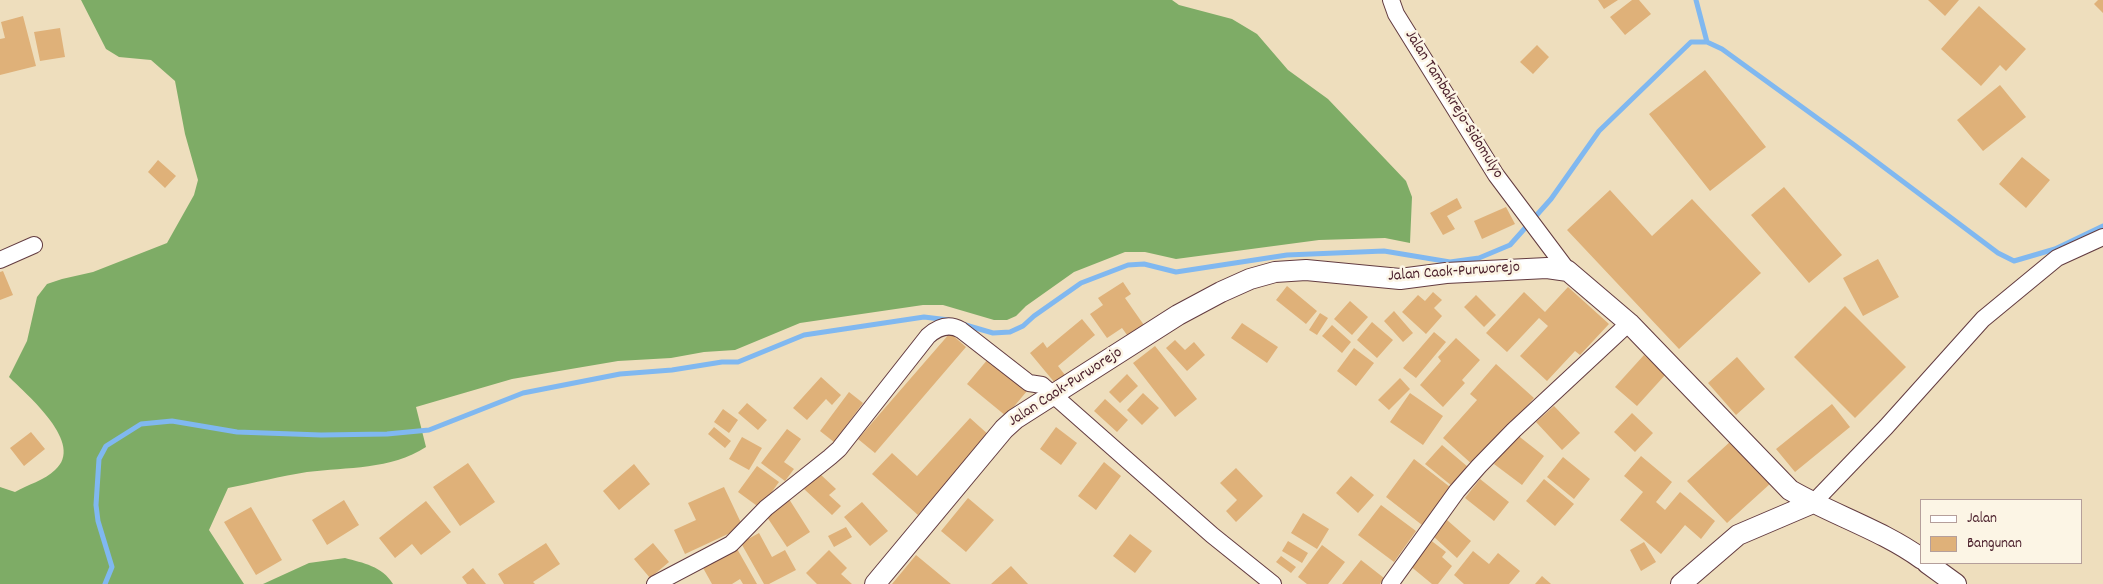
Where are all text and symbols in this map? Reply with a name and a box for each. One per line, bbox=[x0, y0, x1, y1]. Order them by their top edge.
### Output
street label: Jalan Tambakrejo-Sidomulyo bbox=[1399, 27, 1507, 183]
street label: Jalan Caok-Purworejo bbox=[1387, 259, 1521, 287]
street label: Jalan Caok-Purworejo bbox=[1005, 344, 1127, 432]
legend bbox=[1920, 499, 2083, 564]
text: Jalan bbox=[1967, 508, 1997, 530]
text: Bangunan bbox=[1967, 533, 2022, 555]

